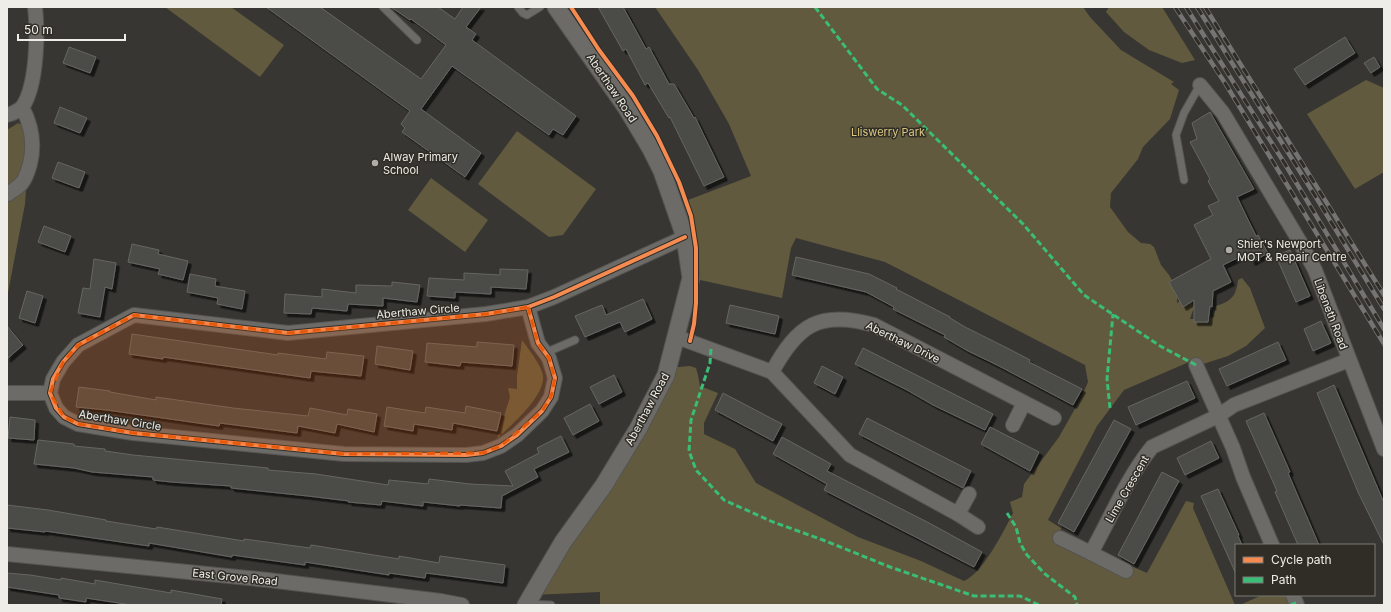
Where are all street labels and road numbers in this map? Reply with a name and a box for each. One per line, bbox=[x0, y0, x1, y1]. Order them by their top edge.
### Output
street label: Aberthaw Road bbox=[584, 51, 640, 125]
street label: Libeneth Road bbox=[1311, 277, 1351, 351]
street label: Aberthaw Circle bbox=[376, 300, 460, 322]
street label: Aberthaw Drive bbox=[864, 318, 942, 366]
street label: Aberthaw Road bbox=[622, 370, 672, 448]
street label: Aberthaw Circle bbox=[78, 407, 162, 433]
street label: Lime Crescent bbox=[1102, 453, 1152, 525]
street label: East Grove Road bbox=[192, 566, 278, 588]

